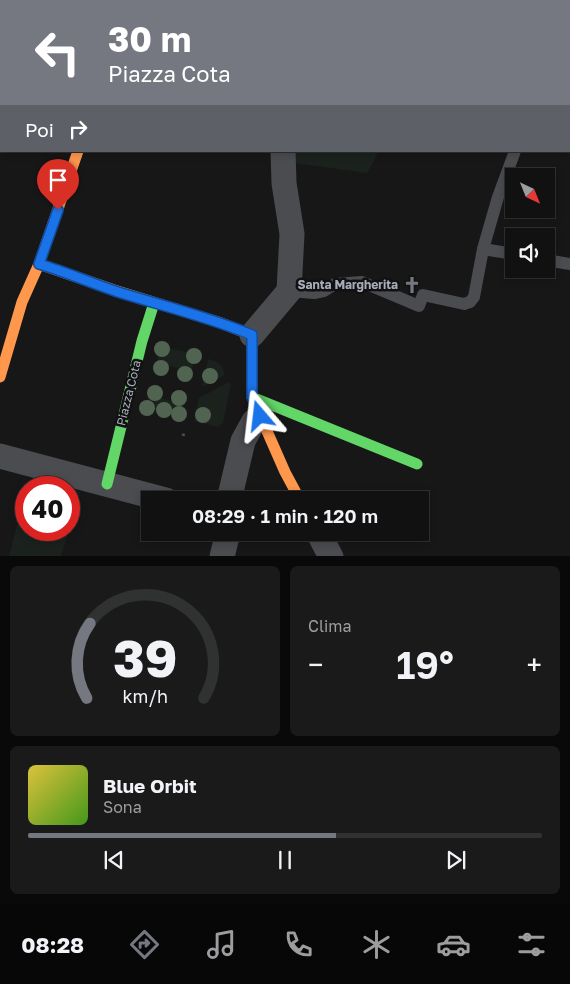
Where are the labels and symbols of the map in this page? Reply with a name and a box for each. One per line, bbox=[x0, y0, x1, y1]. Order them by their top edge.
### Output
pin bbox=[37, 159, 79, 210]
north arrow bbox=[505, 168, 555, 218]
church icon: Santa Margherita bbox=[402, 275, 422, 295]
place label: Santa Margherita bbox=[297, 277, 398, 292]
street label: Piazza Cota bbox=[113, 359, 144, 427]
position arrow bbox=[233, 389, 285, 441]
speed limit sign: 40 bbox=[15, 476, 80, 541]

